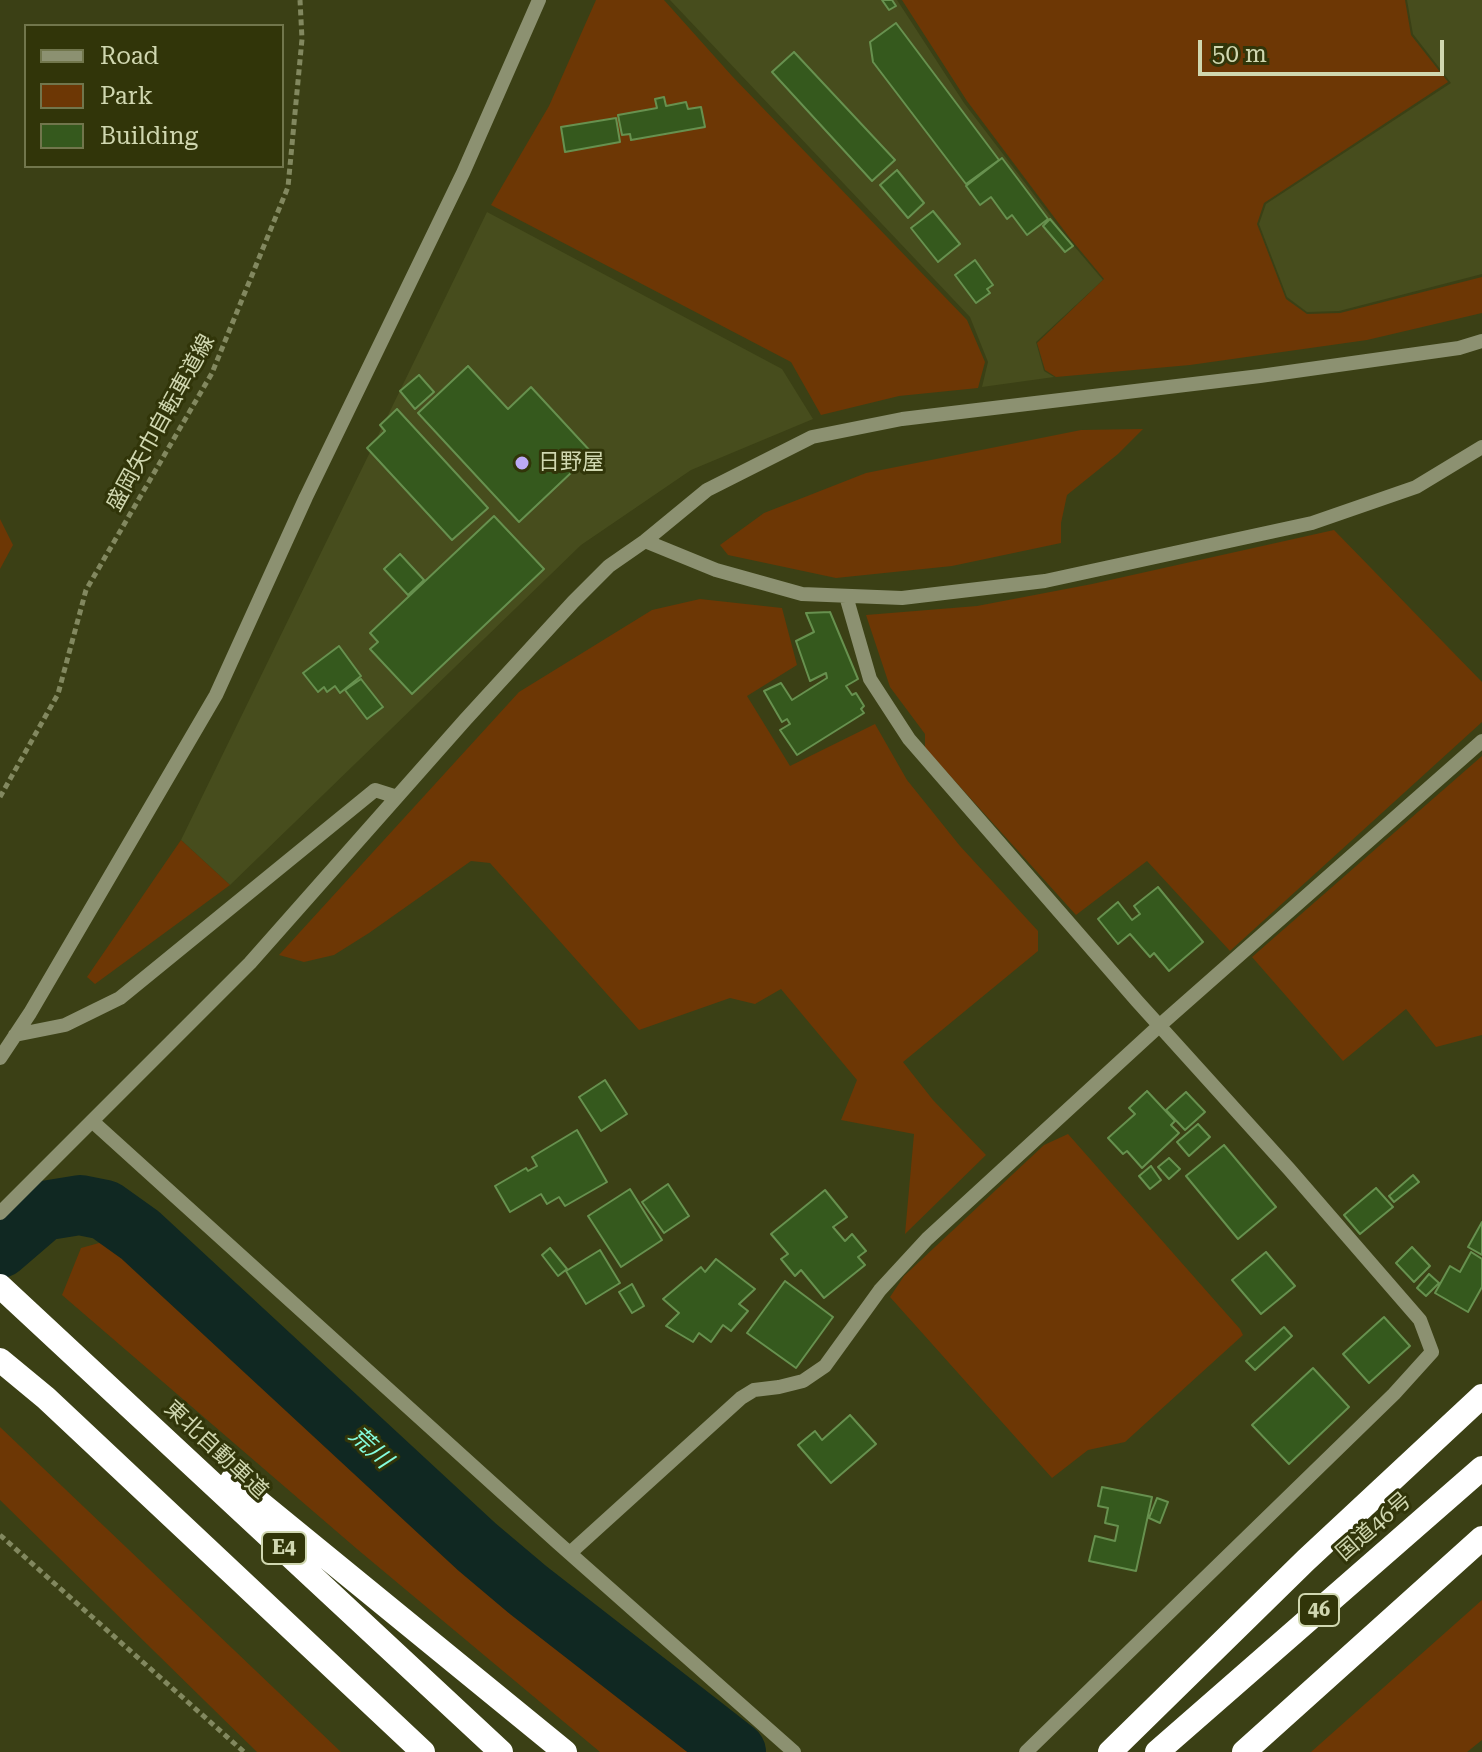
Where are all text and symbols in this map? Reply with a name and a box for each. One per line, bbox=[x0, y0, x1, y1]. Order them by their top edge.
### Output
legend bbox=[24, 24, 284, 168]
scale bar bbox=[1202, 24, 1448, 74]
text: 50 m bbox=[1212, 40, 1267, 68]
text: Road bbox=[100, 42, 159, 70]
text: Park bbox=[100, 82, 153, 110]
text: Building bbox=[100, 122, 198, 150]
street label: 盛岡矢巾自転車道線 bbox=[101, 330, 221, 516]
place label: 日野屋 bbox=[538, 450, 604, 476]
marker: 日野屋 bbox=[513, 454, 531, 472]
street label: 東北自動車道 bbox=[159, 1395, 273, 1505]
water label: 荒川 bbox=[343, 1421, 397, 1475]
street label: 国道46号 bbox=[1331, 1487, 1417, 1567]
road number: E4 bbox=[262, 1532, 306, 1564]
road number: 46 bbox=[1299, 1594, 1339, 1626]

